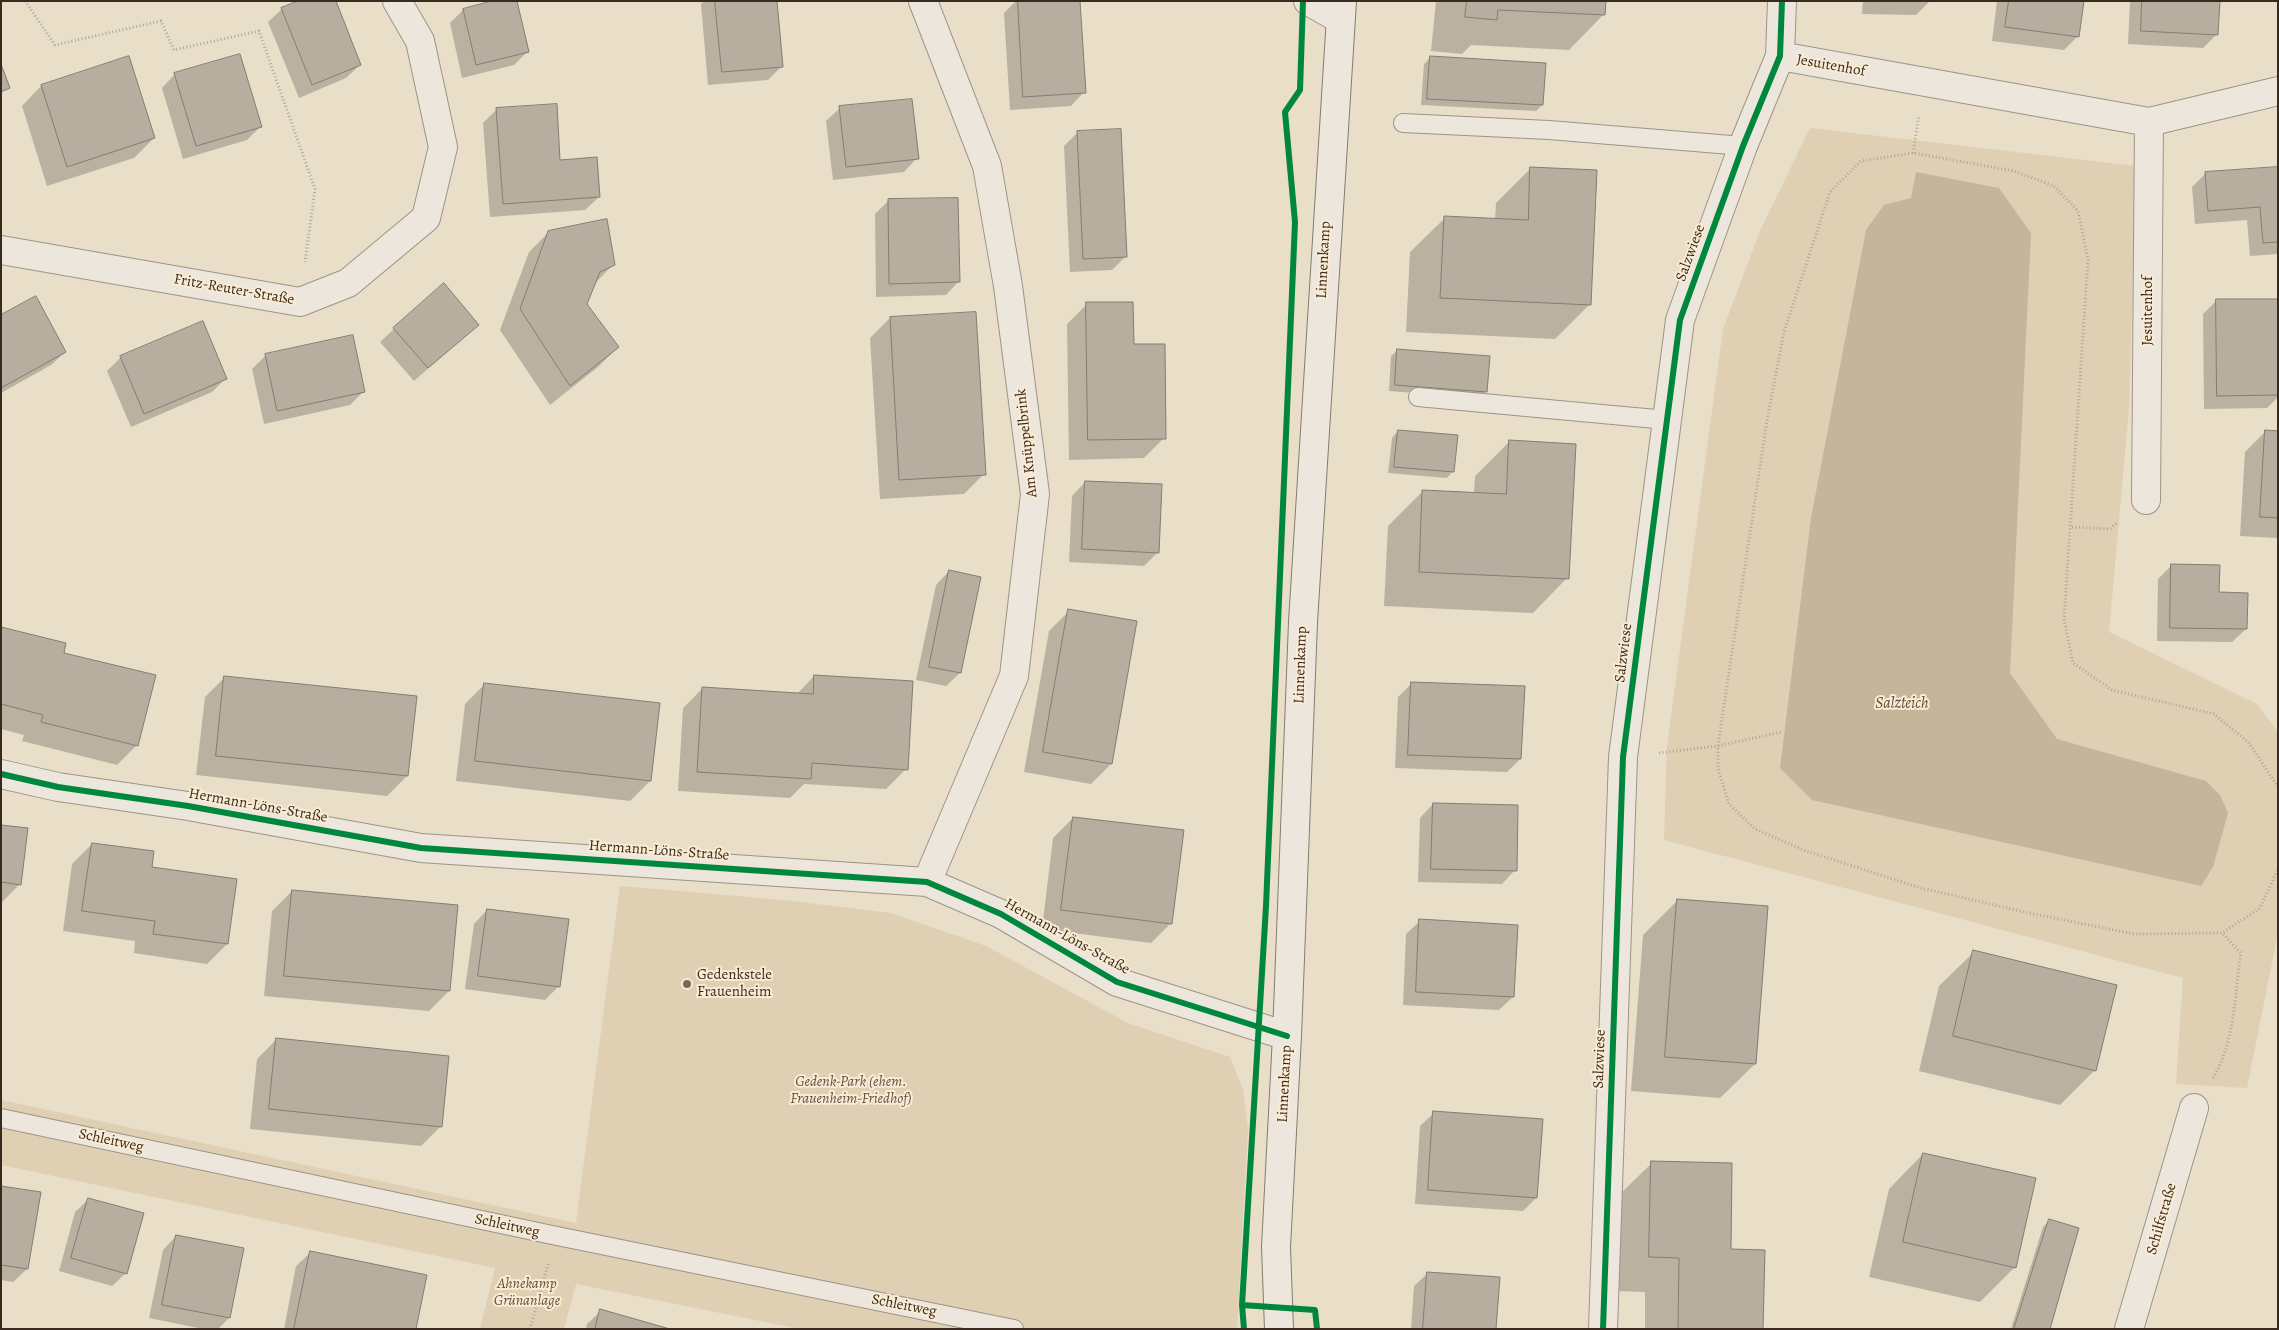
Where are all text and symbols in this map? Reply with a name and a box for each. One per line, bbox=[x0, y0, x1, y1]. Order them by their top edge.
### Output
street label: Jesuitenhof bbox=[1795, 51, 1867, 81]
street label: Linnenkamp bbox=[1313, 221, 1335, 299]
street label: Salzwiese bbox=[1672, 222, 1710, 284]
street label: Fritz-Reuter-Straße bbox=[172, 271, 296, 309]
street label: Jesuitenhof bbox=[2139, 276, 2157, 346]
street label: Am Knüppelbrink bbox=[1012, 388, 1042, 498]
street label: Salzwiese bbox=[1611, 622, 1637, 684]
street label: Linnenkamp bbox=[1291, 626, 1311, 704]
water label: Salzteich bbox=[1875, 694, 1929, 714]
street label: Hermann-Löns-Straße bbox=[187, 785, 329, 827]
street label: Hermann-Löns-Straße bbox=[588, 837, 730, 865]
street label: Hermann-Löns-Straße bbox=[1001, 895, 1133, 979]
place label: Gedenkstele Frauenheim bbox=[697, 966, 772, 1001]
marker: Gedenkstele Frauenheim bbox=[681, 978, 693, 990]
street label: Salzwiese bbox=[1590, 1029, 1610, 1089]
street label: Linnenkamp bbox=[1274, 1045, 1296, 1123]
park label: Gedenk-Park (ehem. Frauenheim-Friedhof) bbox=[790, 1073, 912, 1108]
street label: Schleitweg bbox=[77, 1125, 145, 1157]
street label: Schilfstraße bbox=[2143, 1181, 2181, 1257]
street label: Schleitweg bbox=[473, 1210, 541, 1242]
park label: Ahnekamp Grünanlage bbox=[494, 1275, 560, 1310]
street label: Schleitweg bbox=[870, 1291, 938, 1321]

